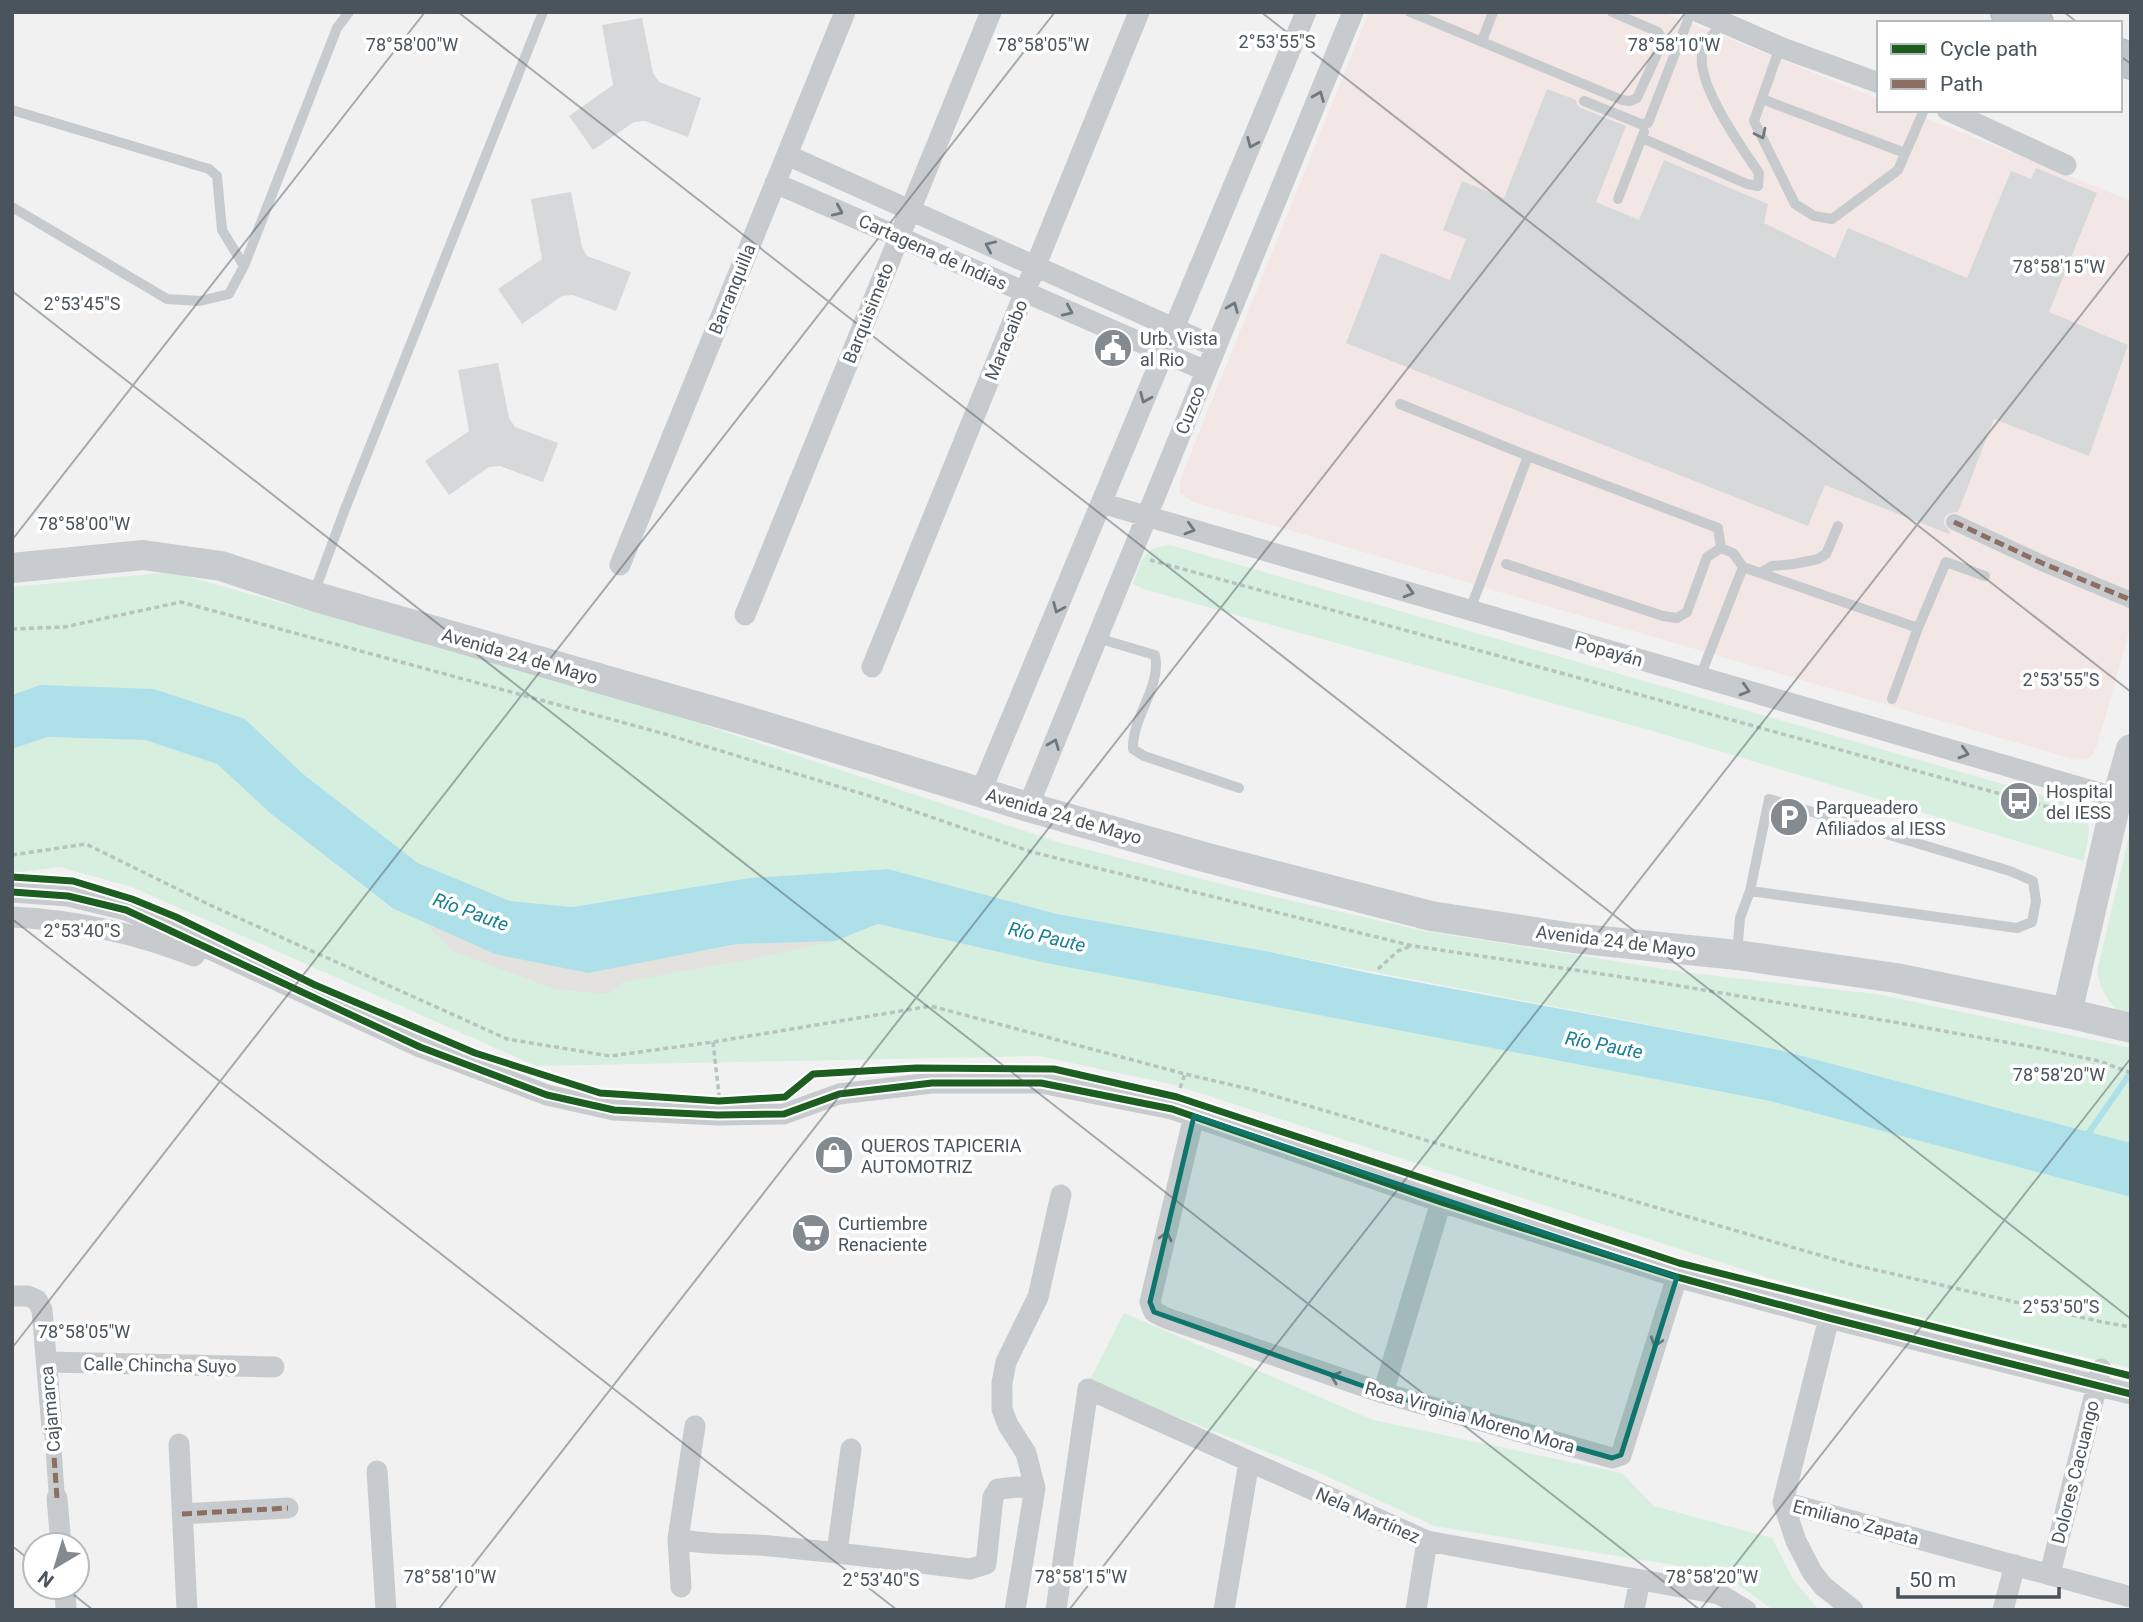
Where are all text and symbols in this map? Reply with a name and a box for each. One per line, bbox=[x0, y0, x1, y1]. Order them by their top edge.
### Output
legend bbox=[1877, 21, 2122, 112]
text: 2°53'55"S bbox=[1239, 31, 1316, 52]
text: 78°58'00"W bbox=[366, 34, 458, 55]
text: 78°58'05"W bbox=[997, 34, 1089, 55]
text: 78°58'10"W bbox=[1628, 34, 1720, 55]
text: Cycle path bbox=[1940, 37, 2038, 61]
text: Path bbox=[1940, 72, 1983, 96]
one-way arrow bbox=[1310, 91, 1324, 103]
one-way arrow bbox=[1752, 127, 1766, 139]
one-way arrow bbox=[1246, 136, 1260, 148]
one-way arrow bbox=[831, 202, 843, 216]
street label: Cartagena de Indias bbox=[856, 210, 1010, 294]
one-way arrow bbox=[985, 240, 997, 254]
street label: Barranquilla bbox=[704, 241, 760, 337]
text: 78°58'15"W bbox=[2013, 256, 2105, 277]
street label: Barquisimeto bbox=[838, 260, 898, 366]
text: 2°53'45"S bbox=[44, 293, 121, 314]
street label: Maracaibo bbox=[980, 297, 1032, 383]
one-way arrow bbox=[1224, 301, 1238, 313]
one-way arrow bbox=[1061, 303, 1074, 317]
public building icon: Urb. Vista al Rio bbox=[1092, 327, 1134, 369]
place label: Urb. Vista al Rio bbox=[1140, 328, 1218, 370]
street label: Cuzco bbox=[1171, 383, 1209, 437]
one-way arrow bbox=[1140, 391, 1154, 403]
text: 78°58'00"W bbox=[38, 513, 130, 534]
one-way arrow bbox=[1184, 521, 1196, 536]
one-way arrow bbox=[1403, 584, 1415, 599]
one-way arrow bbox=[1052, 601, 1066, 613]
street label: Avenida 24 de Mayo bbox=[440, 624, 600, 688]
street label: Popayán bbox=[1573, 631, 1645, 671]
text: 2°53'55"S bbox=[2023, 669, 2100, 690]
one-way arrow bbox=[1739, 682, 1751, 696]
one-way arrow bbox=[1045, 739, 1059, 751]
one-way arrow bbox=[1957, 745, 1969, 760]
bus stop icon: Hospital del IESS bbox=[1998, 780, 2040, 822]
place label: Hospital del IESS bbox=[2046, 781, 2113, 823]
street label: Avenida 24 de Mayo bbox=[984, 784, 1144, 848]
parking icon: Parqueadero Afiliados al IESS bbox=[1768, 796, 1810, 838]
place label: Parqueadero Afiliados al IESS bbox=[1816, 797, 1946, 839]
water label: Río Paute bbox=[430, 888, 512, 936]
water label: Río Paute bbox=[1006, 917, 1088, 957]
text: 2°53'40"S bbox=[44, 920, 121, 941]
street label: Avenida 24 de Mayo bbox=[1535, 921, 1697, 961]
water label: Río Paute bbox=[1563, 1026, 1645, 1064]
text: 78°58'20"W bbox=[2013, 1064, 2105, 1085]
shop icon: QUEROS TAPICERIA AUTOMOTRIZ bbox=[813, 1134, 855, 1176]
place label: QUEROS TAPICERIA AUTOMOTRIZ bbox=[861, 1135, 1022, 1177]
supermarket icon: Curtiembre Renaciente bbox=[790, 1212, 832, 1254]
place label: Curtiembre Renaciente bbox=[838, 1213, 927, 1255]
one-way arrow bbox=[1158, 1230, 1172, 1242]
text: 2°53'50"S bbox=[2023, 1296, 2100, 1317]
text: 78°58'05"W bbox=[38, 1321, 130, 1342]
one-way arrow bbox=[1650, 1336, 1665, 1348]
street label: Calle Chincha Suyo bbox=[83, 1353, 237, 1377]
street label: Cajamarca bbox=[36, 1365, 64, 1453]
one-way arrow bbox=[1329, 1371, 1341, 1385]
street label: Rosa Virginia Moreno Mora bbox=[1363, 1377, 1577, 1457]
street label: Dolores Cacuango bbox=[2047, 1398, 2103, 1546]
street label: Nela Martínez bbox=[1313, 1483, 1423, 1547]
street label: Emiliano Zapata bbox=[1791, 1495, 1921, 1549]
north arrow bbox=[21, 1531, 91, 1601]
scale bar bbox=[1898, 1556, 2059, 1600]
text: N bbox=[33, 1566, 58, 1592]
text: 78°58'10"W bbox=[404, 1566, 496, 1587]
text: 78°58'15"W bbox=[1035, 1566, 1127, 1587]
text: 78°58'20"W bbox=[1666, 1566, 1758, 1587]
text: 50 m bbox=[1909, 1568, 1956, 1592]
text: 2°53'40"S bbox=[843, 1569, 920, 1590]

